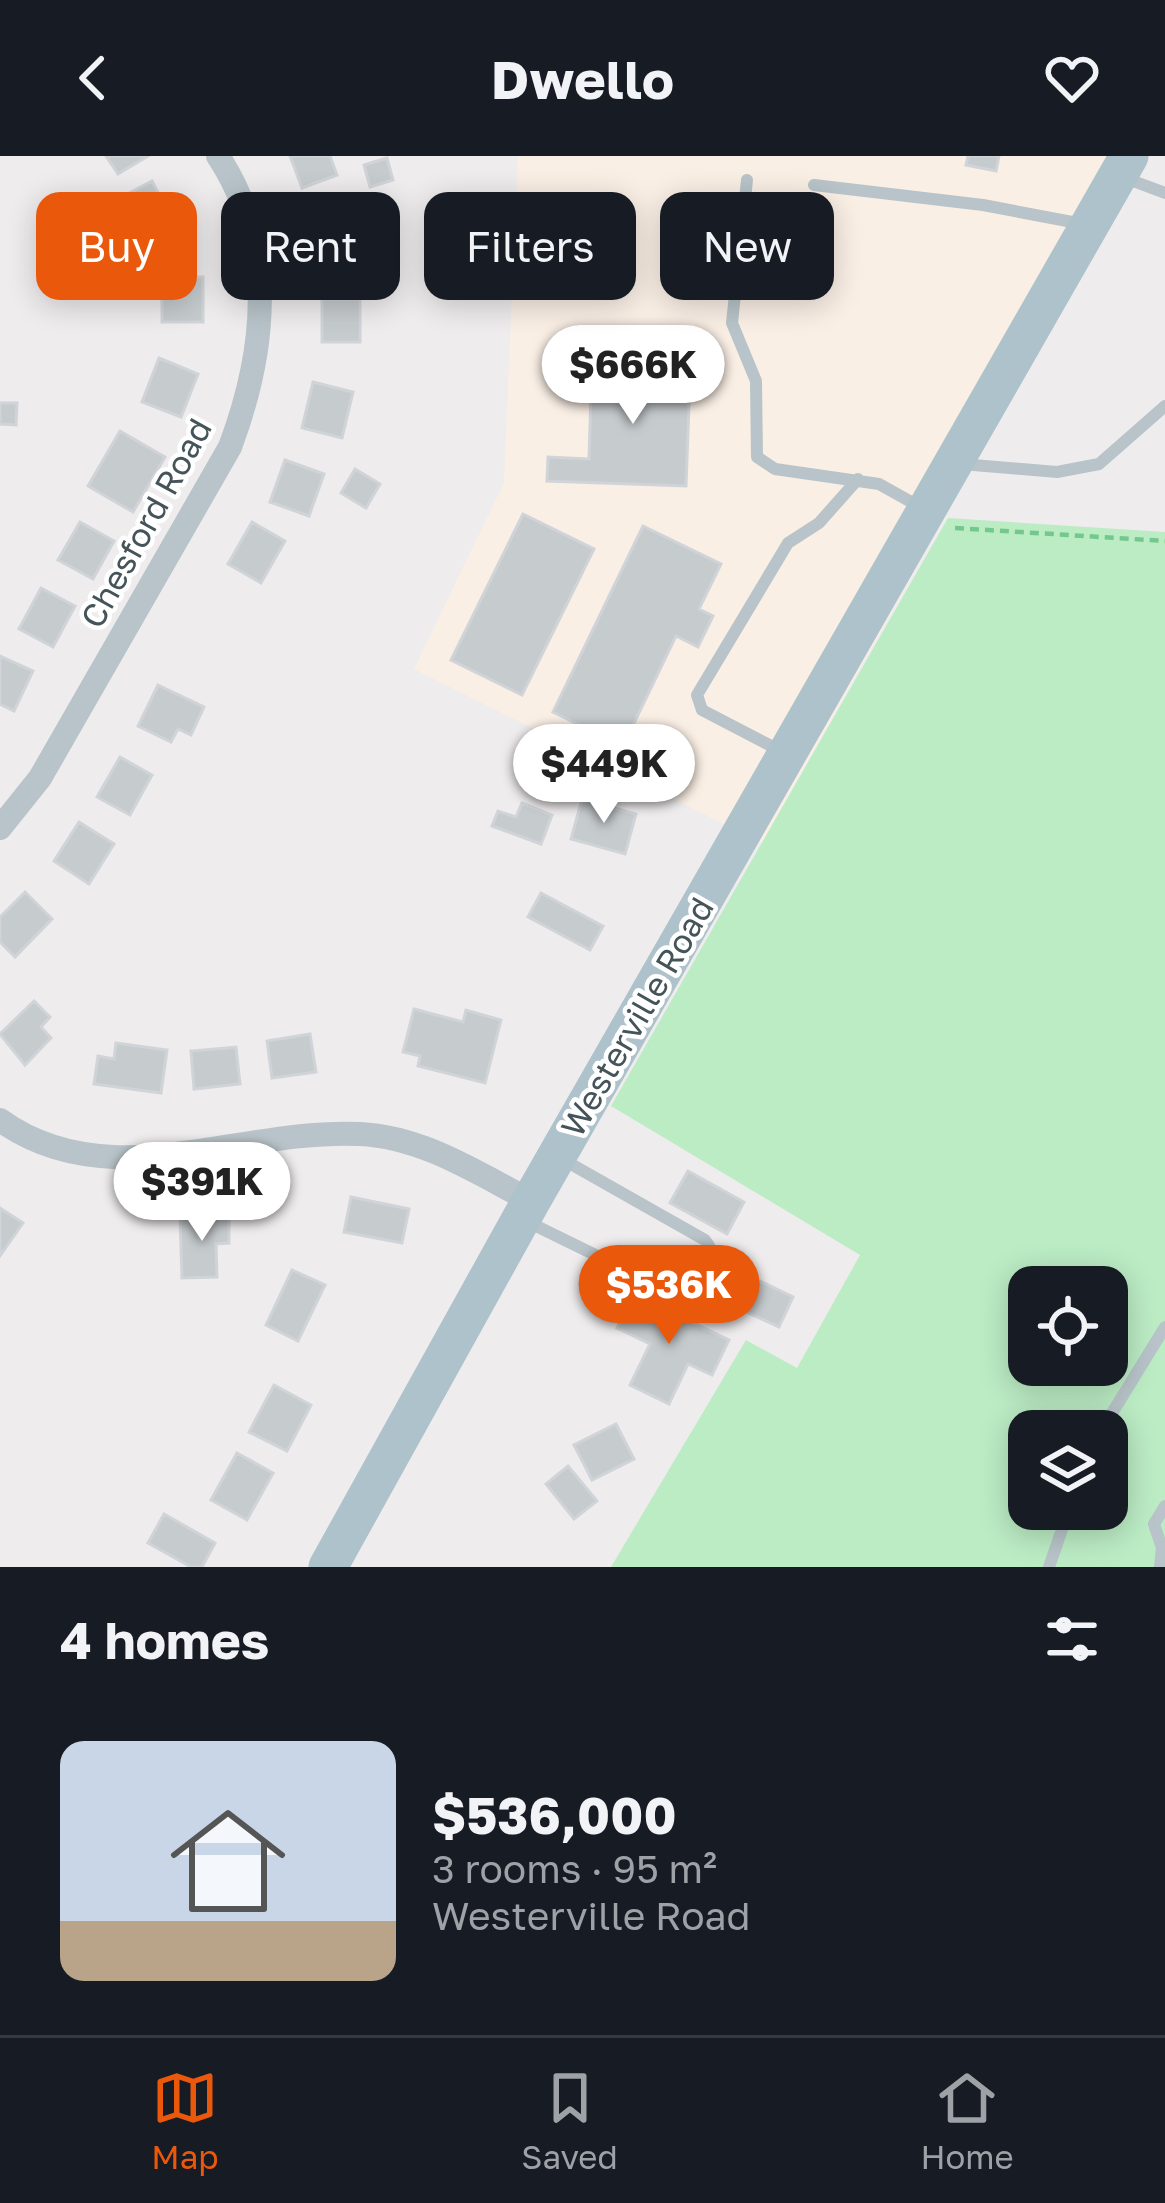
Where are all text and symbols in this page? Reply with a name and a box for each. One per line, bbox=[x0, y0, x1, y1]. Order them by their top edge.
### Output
icon: back bbox=[60, 45, 126, 111]
icon: heart bbox=[1039, 45, 1105, 111]
text: Dwello bbox=[491, 46, 674, 111]
chip: Buy bbox=[36, 192, 197, 300]
chip: Rent bbox=[221, 192, 400, 300]
chip: Filters bbox=[424, 192, 636, 300]
chip: New bbox=[660, 192, 834, 300]
pin: $666K bbox=[549, 325, 717, 427]
text: $666K bbox=[569, 340, 697, 387]
street label: Chesford Road bbox=[72, 411, 219, 634]
pin: $449K bbox=[520, 724, 688, 826]
text: $449K bbox=[540, 739, 668, 786]
street label: Westerville Road bbox=[552, 890, 721, 1143]
pin: $391K bbox=[118, 1142, 286, 1244]
text: $391K bbox=[140, 1157, 264, 1204]
pin: $536K bbox=[585, 1245, 753, 1347]
text: $536K bbox=[606, 1260, 732, 1307]
map controls bbox=[1008, 1266, 1128, 1530]
button: locate bbox=[1008, 1266, 1128, 1386]
button: layers bbox=[1008, 1410, 1128, 1530]
icon: filters bbox=[1039, 1606, 1105, 1672]
text: 4 homes bbox=[60, 1609, 269, 1670]
text: $536,000 bbox=[432, 1784, 677, 1845]
icon: home bbox=[156, 1789, 300, 1933]
text: 3 rooms · 95 m² bbox=[432, 1845, 717, 1892]
text: Westerville Road bbox=[432, 1892, 751, 1939]
tab: Map bbox=[151, 2065, 219, 2176]
tab: Saved bbox=[521, 2065, 618, 2176]
tab: Home bbox=[920, 2065, 1014, 2176]

